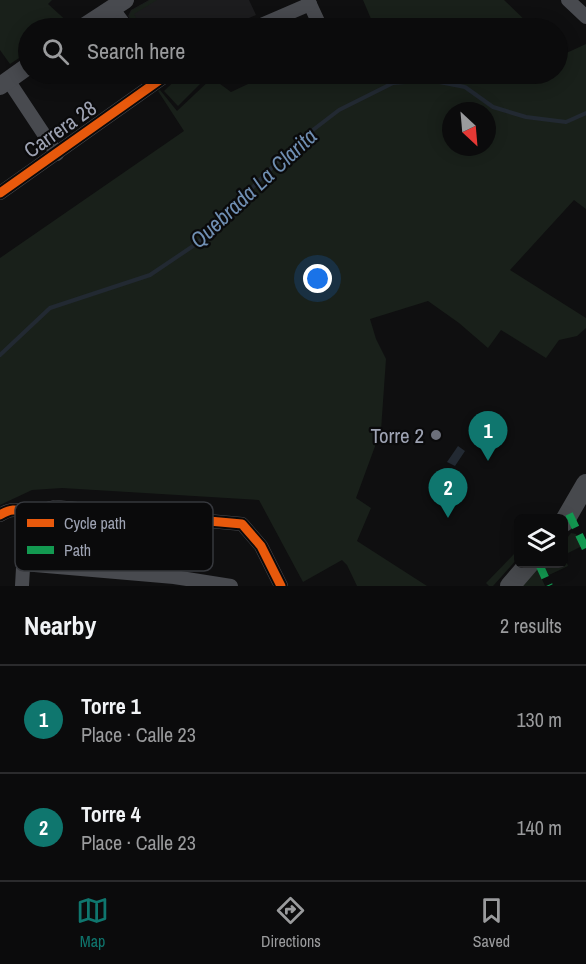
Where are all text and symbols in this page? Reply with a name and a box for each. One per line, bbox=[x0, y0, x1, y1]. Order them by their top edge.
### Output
search box bbox=[18, 18, 568, 84]
icon: search bbox=[39, 35, 72, 68]
text: Search here bbox=[87, 36, 185, 66]
street label: Carrera 28 bbox=[18, 94, 102, 164]
north arrow bbox=[442, 102, 496, 156]
water label: Quebrada La Clarita bbox=[183, 121, 323, 255]
your location bbox=[303, 264, 332, 293]
pin: 1 bbox=[468, 412, 508, 461]
place label: Torre 2 bbox=[370, 421, 424, 450]
marker: Torre 2 bbox=[429, 428, 443, 442]
pin: 2 bbox=[428, 468, 468, 518]
legend bbox=[15, 502, 213, 571]
text: Cycle path bbox=[64, 512, 126, 534]
map controls bbox=[514, 514, 568, 568]
button: layers bbox=[514, 514, 568, 568]
text: Path bbox=[64, 539, 91, 561]
text: Nearby bbox=[24, 608, 96, 643]
text: 2 results bbox=[500, 612, 562, 639]
text: Torre 1 bbox=[81, 691, 141, 721]
text: 1 bbox=[39, 706, 48, 733]
text: 130 m bbox=[516, 706, 562, 733]
text: Place · Calle 23 bbox=[81, 721, 196, 748]
text: Torre 4 bbox=[81, 799, 141, 829]
text: 2 bbox=[39, 814, 48, 841]
text: 140 m bbox=[516, 814, 562, 841]
text: Place · Calle 23 bbox=[81, 829, 196, 856]
tab: Map bbox=[76, 894, 109, 952]
tab: Directions bbox=[261, 894, 321, 952]
tab: Saved bbox=[473, 894, 510, 952]

